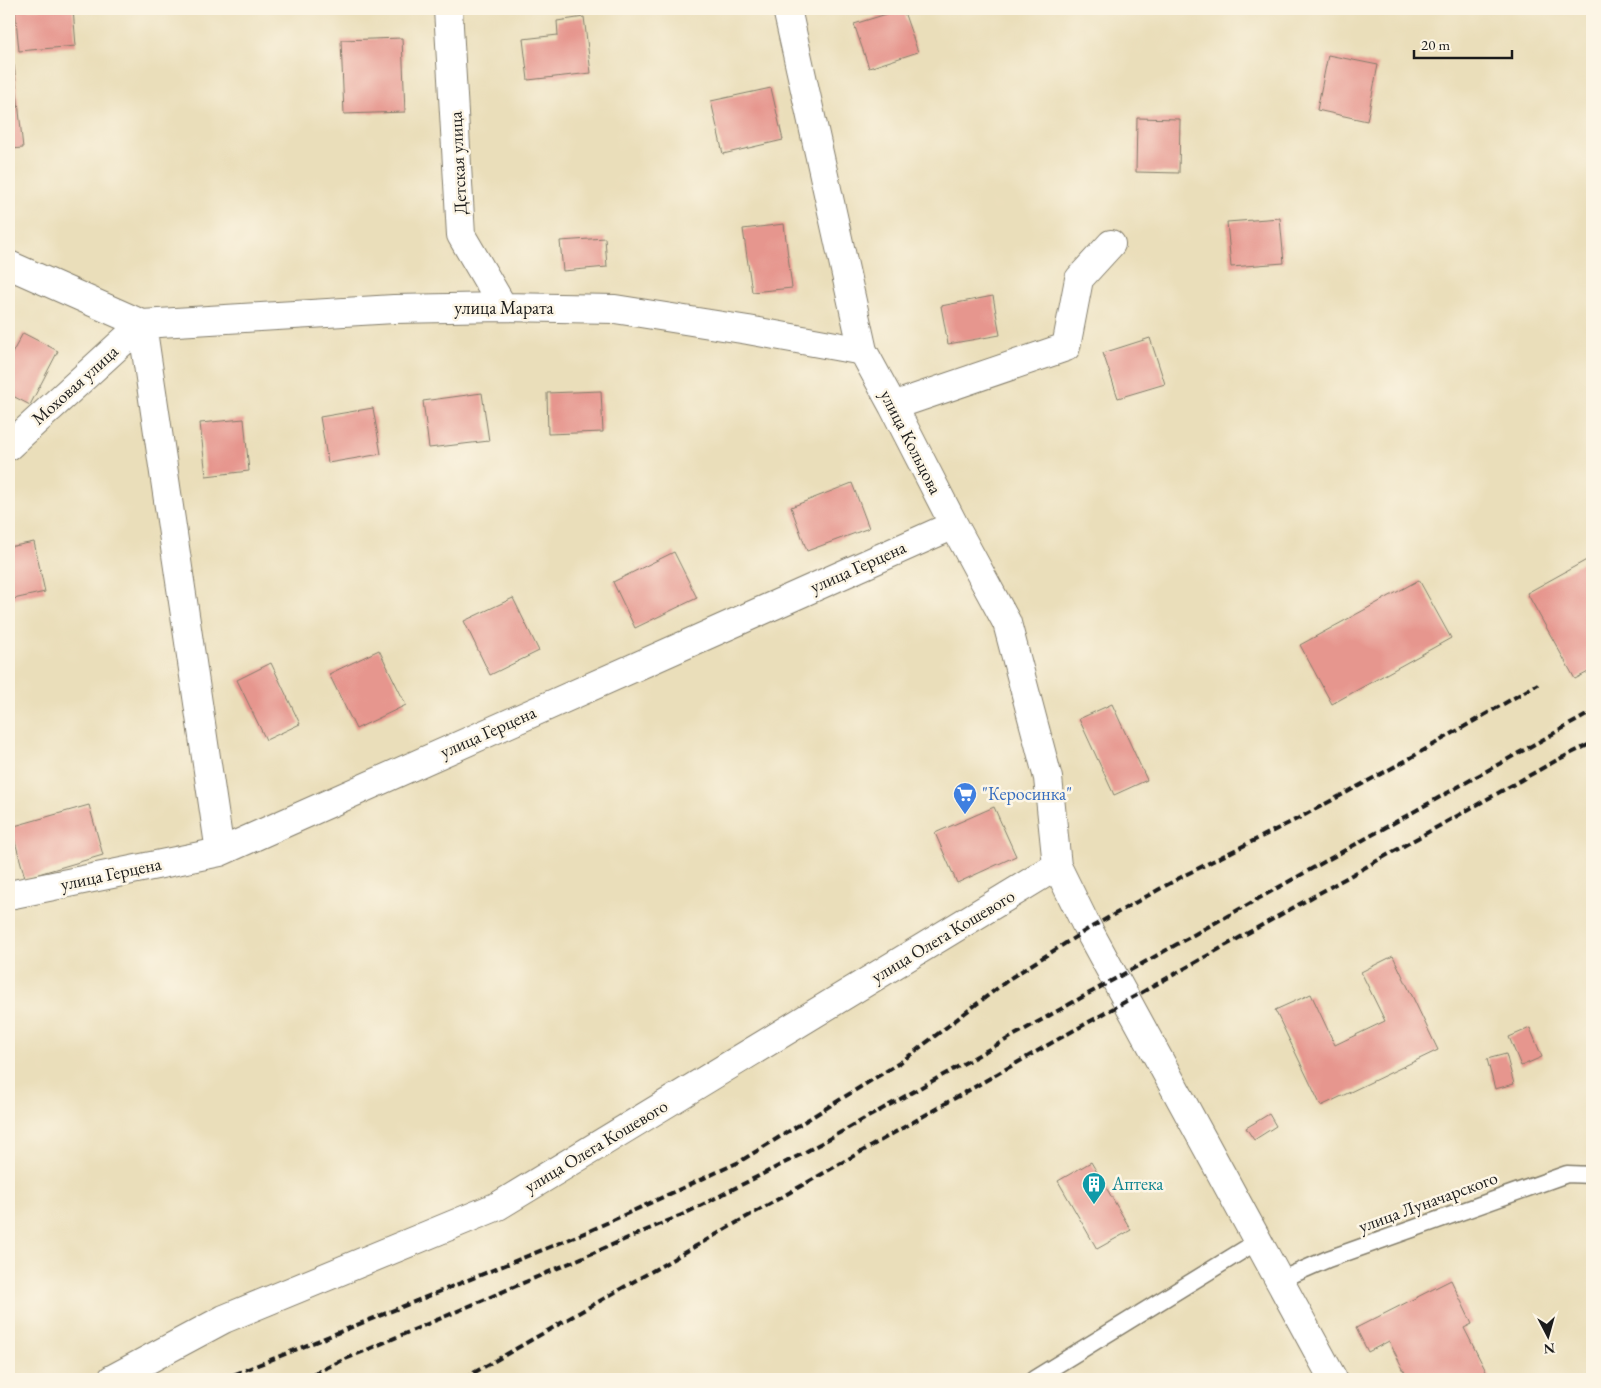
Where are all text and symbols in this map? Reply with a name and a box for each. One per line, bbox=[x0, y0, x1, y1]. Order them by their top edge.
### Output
scale bar bbox=[1414, 28, 1511, 60]
text: 20 m bbox=[1421, 35, 1450, 54]
street label: Детская улица bbox=[443, 110, 472, 215]
street label: улица Марата bbox=[454, 296, 555, 319]
street label: Моховая улица bbox=[27, 339, 123, 430]
street label: улица Кольцова bbox=[875, 386, 948, 499]
street label: улица Герцена bbox=[806, 535, 910, 598]
street label: улица Герцена bbox=[436, 700, 540, 763]
supermarket icon: "Керосинка" bbox=[952, 781, 978, 815]
place label: "Керосинка" bbox=[982, 782, 1072, 805]
street label: улица Герцена bbox=[58, 851, 164, 895]
street label: улица Олега Кошевого bbox=[867, 884, 1019, 988]
street label: улица Олега Кошевого bbox=[520, 1094, 672, 1198]
street label: улица Луначарского bbox=[1355, 1166, 1501, 1237]
building icon: Аптека bbox=[1081, 1171, 1107, 1205]
place label: Аптека bbox=[1111, 1172, 1164, 1195]
north arrow bbox=[1524, 1310, 1574, 1360]
text: N bbox=[1542, 1339, 1556, 1359]

